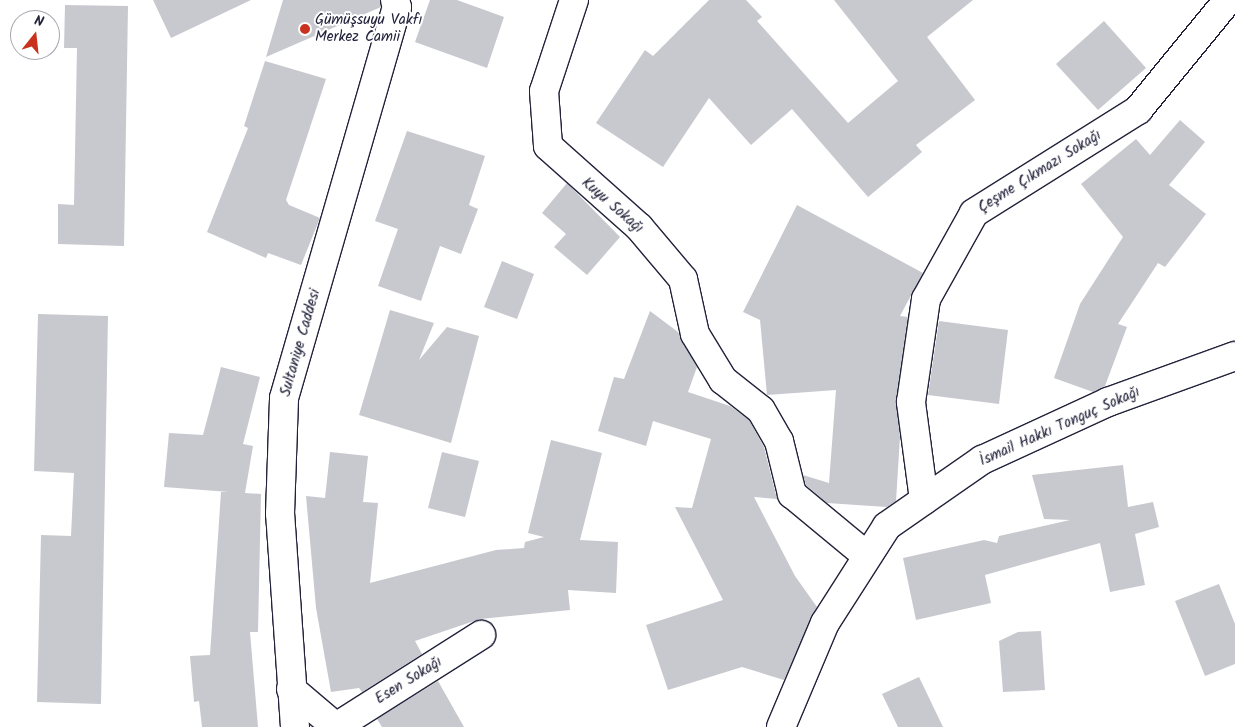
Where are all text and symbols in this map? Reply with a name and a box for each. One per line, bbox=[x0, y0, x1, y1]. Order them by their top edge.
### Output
north arrow bbox=[10, 10, 60, 60]
text: N bbox=[32, 10, 46, 33]
place label: Gümüşsuyu Vakfı Merkez Camii bbox=[315, 11, 422, 46]
marker: Gümüşsuyu Vakfı Merkez Camii bbox=[299, 23, 311, 35]
street label: Çeşme Çıkmazı Sokağı bbox=[975, 127, 1105, 217]
street label: Kuyu Sokağı bbox=[577, 174, 647, 238]
street label: Sultaniye Caddesi bbox=[277, 287, 325, 399]
street label: İsmail Hakkı Tonguç Sokağı bbox=[977, 383, 1143, 471]
street label: Esen Sokağı bbox=[372, 653, 446, 709]

